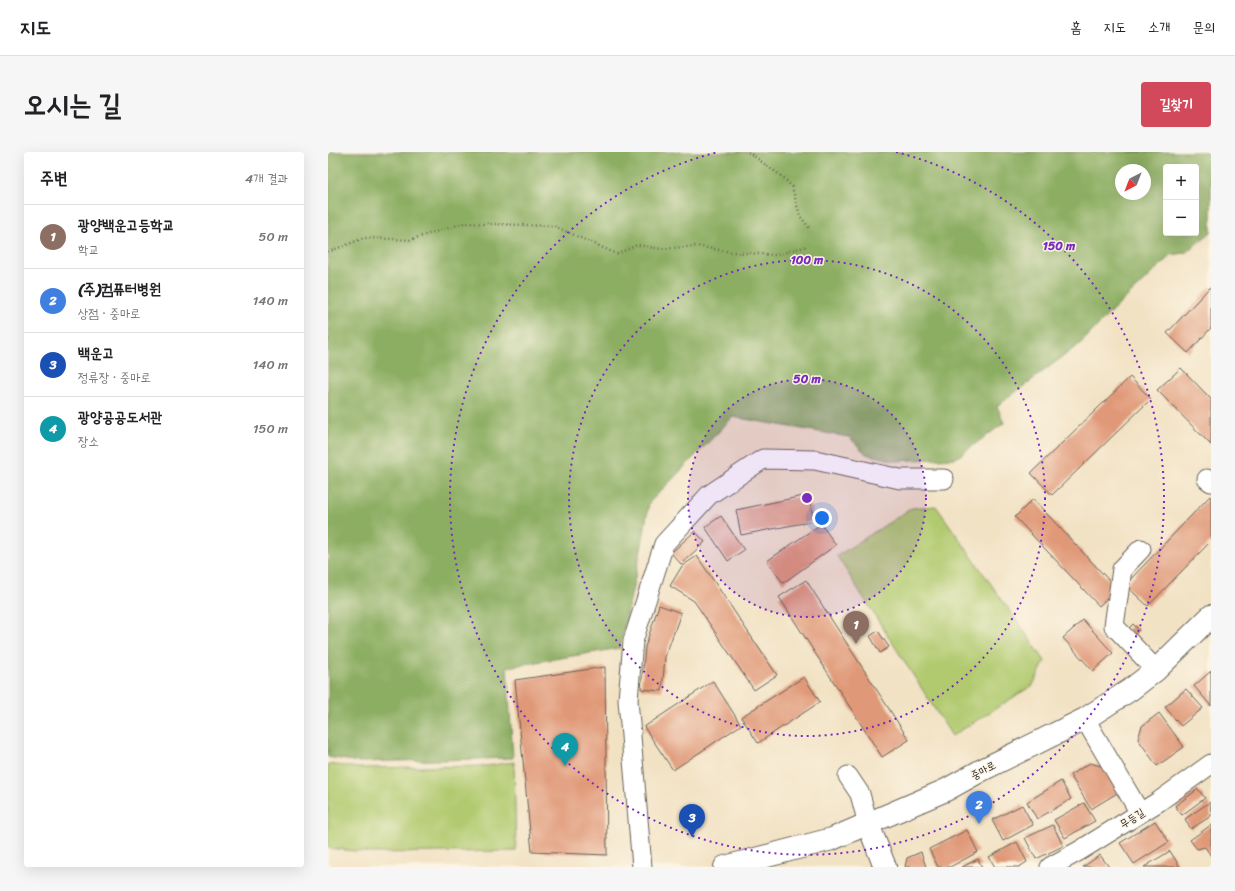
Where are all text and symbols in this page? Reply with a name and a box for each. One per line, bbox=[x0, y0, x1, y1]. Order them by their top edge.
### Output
text: 지도 bbox=[20, 11, 51, 44]
text: 홈 bbox=[1070, 15, 1081, 40]
text: 지도 bbox=[1103, 15, 1126, 40]
text: 소개 bbox=[1148, 15, 1170, 40]
text: 문의 bbox=[1192, 15, 1215, 40]
text: 오시는 길 bbox=[24, 80, 121, 129]
button: 길찾기 bbox=[1141, 82, 1211, 127]
text: 주변 bbox=[40, 163, 67, 193]
north arrow bbox=[1115, 164, 1151, 200]
map controls bbox=[1163, 164, 1199, 236]
button: + bbox=[1163, 164, 1199, 200]
text: 4개 결과 bbox=[245, 167, 288, 190]
button: − bbox=[1163, 200, 1199, 236]
text: 광양백운고등학교 bbox=[78, 212, 175, 238]
text: 1 bbox=[50, 225, 56, 248]
text: 50 m bbox=[258, 225, 288, 248]
text: 150 m bbox=[1043, 235, 1076, 257]
text: 학교 bbox=[78, 238, 99, 261]
text: 100 m bbox=[791, 249, 824, 271]
text: (주)컴퓨터병원 bbox=[78, 276, 161, 302]
text: 2 bbox=[49, 289, 57, 312]
text: 140 m bbox=[253, 289, 288, 312]
text: 상점 · 중마로 bbox=[78, 302, 141, 325]
text: 백운고 bbox=[78, 340, 114, 366]
text: 3 bbox=[49, 353, 57, 376]
text: 140 m bbox=[253, 353, 288, 376]
text: 정류장 · 중마로 bbox=[78, 366, 151, 389]
text: 50 m bbox=[793, 368, 821, 390]
text: 광양공공도서관 bbox=[78, 404, 163, 430]
text: 4 bbox=[49, 417, 57, 440]
text: 150 m bbox=[253, 417, 288, 440]
text: 장소 bbox=[78, 430, 99, 453]
centre of rings bbox=[800, 491, 814, 505]
your location bbox=[812, 508, 832, 528]
pin: 1 bbox=[843, 611, 869, 644]
pin: 4 bbox=[552, 733, 578, 766]
street label: 중마로 bbox=[967, 756, 1000, 785]
pin: 2 bbox=[966, 791, 992, 824]
street label: 무등길 bbox=[1116, 803, 1149, 834]
pin: 3 bbox=[679, 804, 705, 837]

